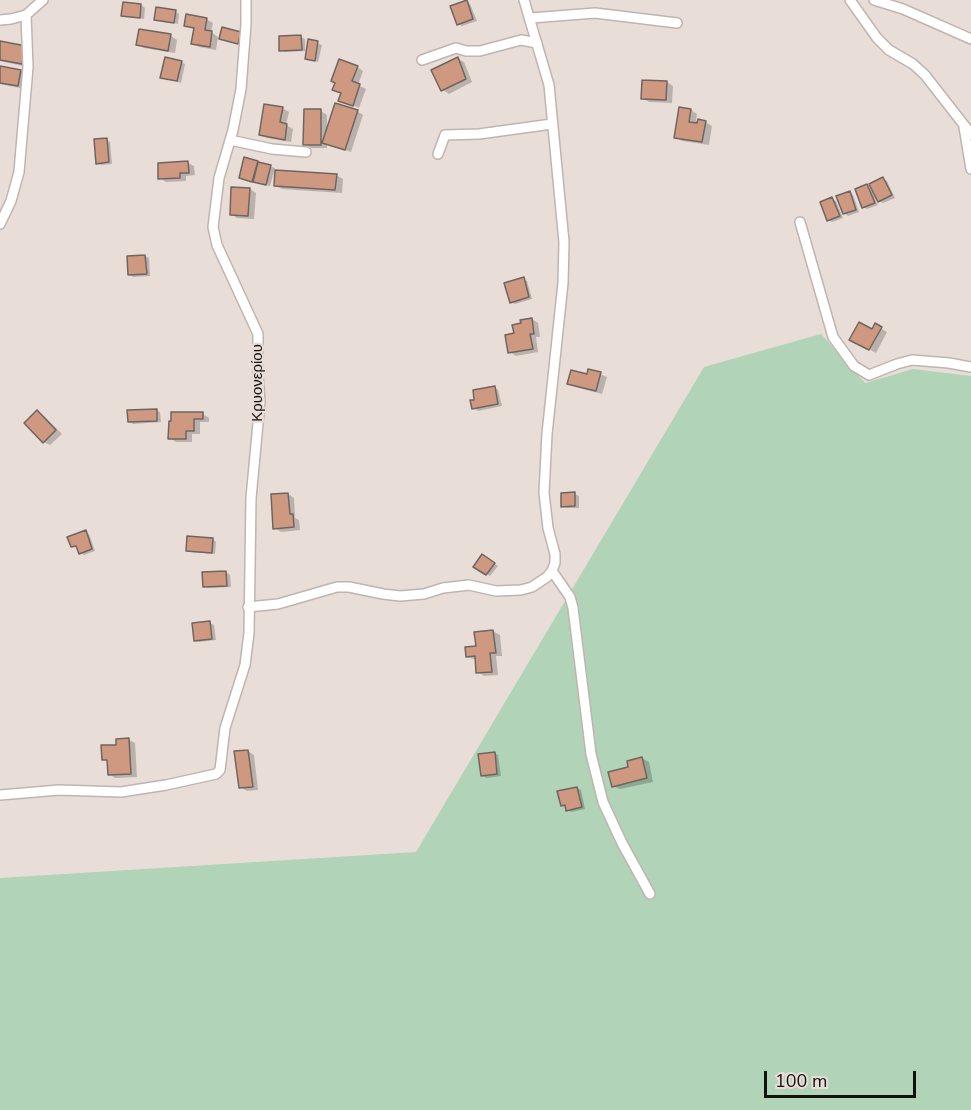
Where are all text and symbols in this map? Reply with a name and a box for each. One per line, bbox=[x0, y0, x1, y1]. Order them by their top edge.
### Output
street label: Κρυονερίου bbox=[249, 344, 267, 422]
scale bar bbox=[767, 1059, 918, 1097]
text: 100 m bbox=[775, 1069, 827, 1093]

